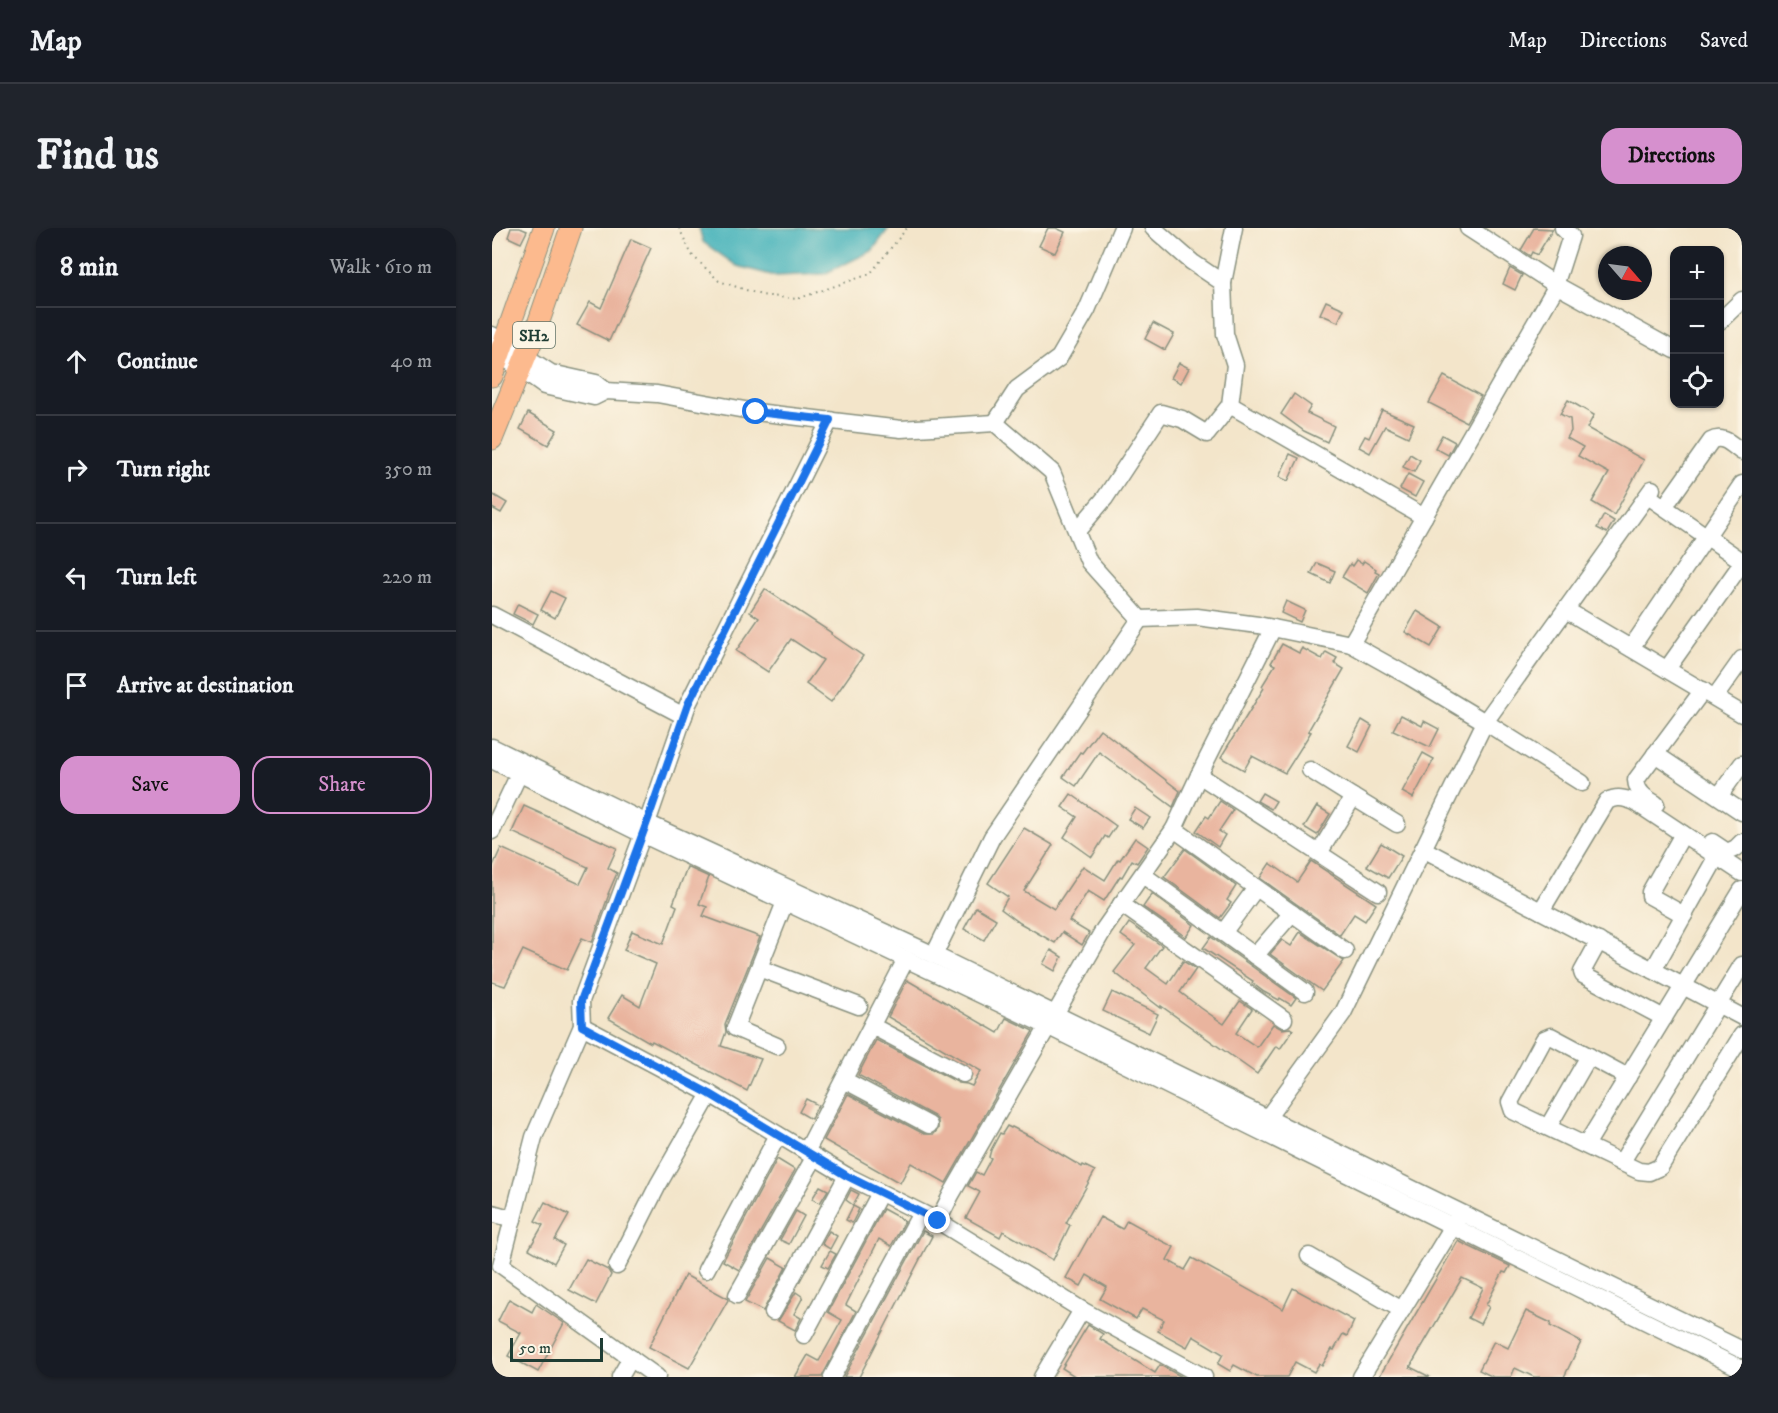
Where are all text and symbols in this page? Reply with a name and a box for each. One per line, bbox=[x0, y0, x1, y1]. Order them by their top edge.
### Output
text: Map bbox=[30, 24, 82, 59]
text: Map bbox=[1508, 28, 1547, 54]
text: Directions bbox=[1580, 28, 1667, 54]
text: Saved bbox=[1700, 28, 1748, 54]
button: Directions bbox=[1601, 128, 1742, 184]
text: Find us bbox=[36, 130, 159, 182]
north arrow bbox=[1598, 246, 1652, 300]
map controls bbox=[1670, 246, 1724, 408]
button: + bbox=[1670, 246, 1724, 300]
text: 8 min bbox=[60, 251, 118, 284]
text: Walk · 610 m bbox=[329, 255, 432, 280]
button: − bbox=[1670, 300, 1724, 354]
road number: SH2 bbox=[513, 322, 555, 348]
icon: ahead bbox=[60, 345, 93, 378]
text: Continue bbox=[117, 348, 198, 375]
text: 40 m bbox=[390, 349, 432, 374]
button: locate bbox=[1670, 354, 1724, 408]
route start bbox=[742, 398, 768, 424]
icon: right bbox=[60, 453, 93, 486]
text: Turn right bbox=[117, 456, 210, 483]
text: 350 m bbox=[385, 457, 432, 482]
icon: left bbox=[60, 561, 93, 594]
text: Turn left bbox=[117, 564, 197, 591]
text: 220 m bbox=[382, 565, 432, 590]
icon: arrive bbox=[60, 669, 93, 702]
text: Arrive at destination bbox=[117, 672, 294, 699]
button: Save bbox=[60, 756, 240, 814]
button: Share bbox=[252, 756, 432, 814]
route end bbox=[924, 1207, 950, 1233]
scale bar bbox=[510, 1335, 603, 1362]
text: 50 m bbox=[519, 1338, 551, 1358]

